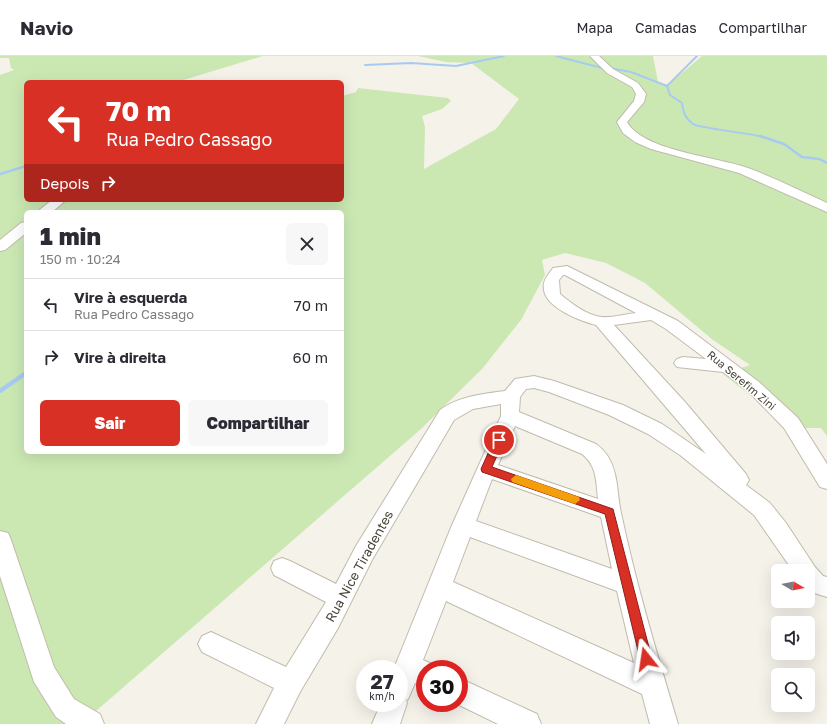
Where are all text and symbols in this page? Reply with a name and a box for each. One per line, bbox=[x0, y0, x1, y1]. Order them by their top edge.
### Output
text: Navio bbox=[20, 16, 73, 39]
text: Mapa bbox=[576, 19, 613, 36]
text: Camadas bbox=[635, 19, 697, 36]
text: Compartilhar bbox=[719, 19, 807, 36]
text: 70 m bbox=[106, 94, 171, 127]
icon: left bbox=[40, 96, 92, 148]
text: Rua Pedro Cassago bbox=[106, 128, 272, 150]
icon: right bbox=[97, 172, 119, 194]
text: Depois bbox=[40, 174, 89, 192]
text: 1 min bbox=[40, 221, 101, 250]
button: close bbox=[286, 223, 328, 265]
text: 150 m · 10:24 bbox=[40, 251, 121, 267]
text: Vire à esquerda bbox=[74, 288, 187, 306]
icon: left bbox=[40, 294, 62, 316]
text: 70 m bbox=[294, 296, 328, 314]
text: Rua Pedro Cassago bbox=[74, 306, 194, 322]
icon: right bbox=[40, 346, 62, 368]
text: Vire à direita bbox=[74, 348, 166, 366]
text: 60 m bbox=[293, 348, 328, 366]
street label: Rua Serefim Zini bbox=[705, 348, 779, 412]
button: Sair bbox=[40, 400, 180, 446]
button: Compartilhar bbox=[188, 400, 328, 446]
pin bbox=[482, 423, 516, 457]
icon: arrive bbox=[488, 429, 510, 451]
street label: Rua Nice Tiradentes bbox=[322, 507, 396, 625]
north arrow bbox=[771, 564, 815, 608]
map controls bbox=[771, 564, 815, 712]
button: sound bbox=[771, 616, 815, 660]
position arrow bbox=[625, 638, 667, 680]
speed limit sign: 30 bbox=[416, 660, 468, 712]
button: search bbox=[771, 668, 815, 712]
text: 27 bbox=[370, 669, 394, 693]
text: km/h bbox=[369, 690, 395, 702]

